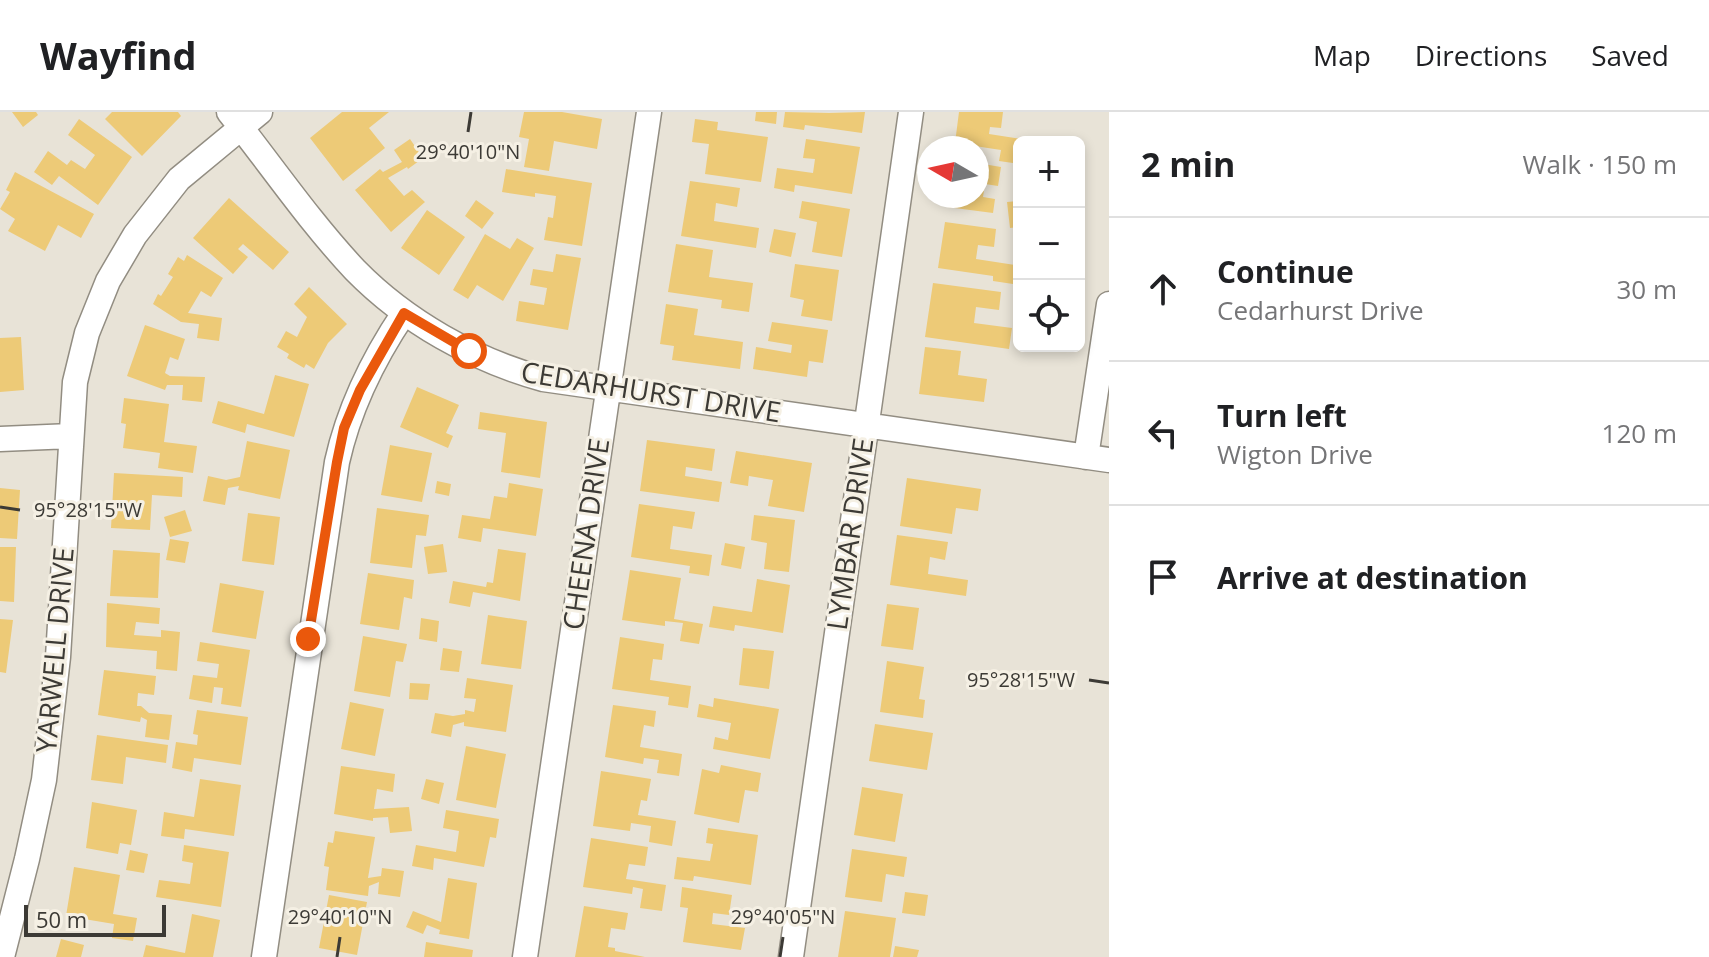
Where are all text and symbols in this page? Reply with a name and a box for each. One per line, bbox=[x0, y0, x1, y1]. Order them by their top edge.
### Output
text: Wayfind bbox=[40, 29, 197, 81]
text: Map bbox=[1313, 36, 1371, 74]
text: Directions bbox=[1415, 36, 1547, 74]
text: Saved bbox=[1591, 36, 1669, 74]
north arrow bbox=[917, 136, 989, 208]
map controls bbox=[1013, 136, 1085, 352]
button: + bbox=[1013, 136, 1085, 208]
text: 29°40'10"N bbox=[416, 138, 520, 165]
text: 2 min bbox=[1141, 141, 1235, 187]
text: Walk · 150 m bbox=[1523, 146, 1677, 182]
button: − bbox=[1013, 208, 1085, 280]
text: Continue bbox=[1217, 251, 1354, 292]
icon: ahead bbox=[1141, 267, 1185, 311]
text: 30 m bbox=[1616, 271, 1677, 307]
button: locate bbox=[1013, 280, 1085, 352]
text: Cedarhurst Drive bbox=[1217, 292, 1424, 328]
route start bbox=[451, 333, 487, 369]
street label: CEDARHURST DRIVE bbox=[519, 352, 784, 430]
text: Turn left bbox=[1217, 395, 1347, 436]
icon: left bbox=[1141, 411, 1185, 455]
text: 120 m bbox=[1602, 415, 1677, 451]
street label: LYMBAR DRIVE bbox=[817, 435, 881, 632]
street label: CHEENA DRIVE bbox=[553, 436, 617, 632]
text: Wigton Drive bbox=[1217, 436, 1373, 472]
text: 95°28'15"W bbox=[34, 496, 143, 523]
street label: YARWELL DRIVE bbox=[26, 546, 82, 754]
icon: arrive bbox=[1141, 555, 1185, 599]
text: Arrive at destination bbox=[1217, 557, 1528, 598]
route end bbox=[290, 621, 326, 657]
text: 95°28'15"W bbox=[967, 666, 1076, 693]
scale bar bbox=[24, 901, 166, 937]
text: 29°40'10"N bbox=[288, 903, 392, 930]
text: 29°40'05"N bbox=[731, 903, 835, 930]
text: 50 m bbox=[36, 904, 87, 934]

